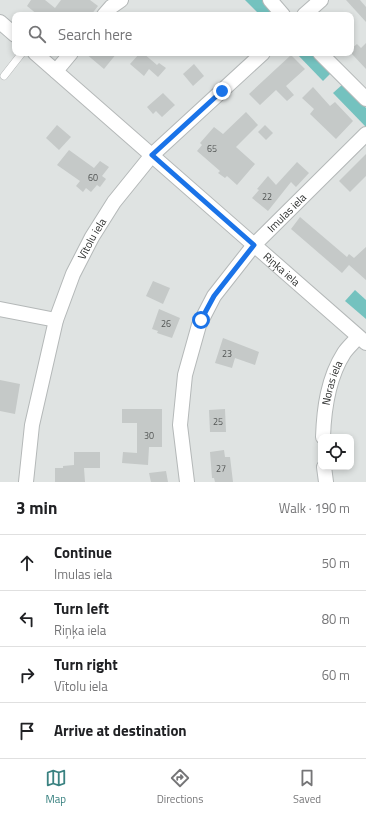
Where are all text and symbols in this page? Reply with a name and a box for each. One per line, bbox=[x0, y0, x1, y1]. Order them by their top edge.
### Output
search box bbox=[12, 12, 354, 56]
icon: search bbox=[26, 23, 48, 45]
text: Search here bbox=[58, 23, 132, 46]
route end bbox=[213, 82, 231, 100]
house number: 65 bbox=[207, 142, 217, 155]
house number: 60 bbox=[88, 171, 98, 184]
street label: Imulas iela bbox=[263, 189, 310, 236]
house number: 22 bbox=[262, 190, 272, 203]
street label: Vītolu iela bbox=[74, 214, 110, 262]
street label: Riņķa iela bbox=[260, 249, 304, 290]
route start bbox=[192, 311, 210, 329]
house number: 26 bbox=[161, 317, 171, 330]
house number: 23 bbox=[222, 347, 232, 360]
street label: Noras iela bbox=[318, 357, 347, 407]
house number: 25 bbox=[213, 415, 223, 428]
house number: 30 bbox=[144, 429, 154, 442]
map controls bbox=[318, 434, 354, 470]
button: locate bbox=[318, 434, 354, 470]
house number: 27 bbox=[216, 462, 226, 475]
text: 3 min bbox=[16, 495, 57, 521]
text: Walk · 190 m bbox=[279, 498, 350, 518]
text: Continue bbox=[54, 541, 112, 564]
icon: ahead bbox=[16, 552, 38, 574]
text: 50 m bbox=[322, 553, 350, 573]
text: Imulas iela bbox=[54, 564, 112, 584]
text: Turn left bbox=[54, 597, 109, 620]
icon: left bbox=[16, 608, 38, 630]
text: 80 m bbox=[322, 609, 350, 629]
text: Riņķa iela bbox=[54, 620, 106, 640]
text: Turn right bbox=[54, 653, 118, 676]
icon: right bbox=[16, 664, 38, 686]
text: 60 m bbox=[322, 665, 350, 685]
text: Vītolu iela bbox=[54, 676, 108, 696]
text: Arrive at destination bbox=[54, 719, 187, 742]
icon: arrive bbox=[16, 720, 38, 742]
tab: Map bbox=[45, 767, 67, 807]
tab: Directions bbox=[157, 767, 203, 807]
tab: Saved bbox=[293, 767, 321, 807]

